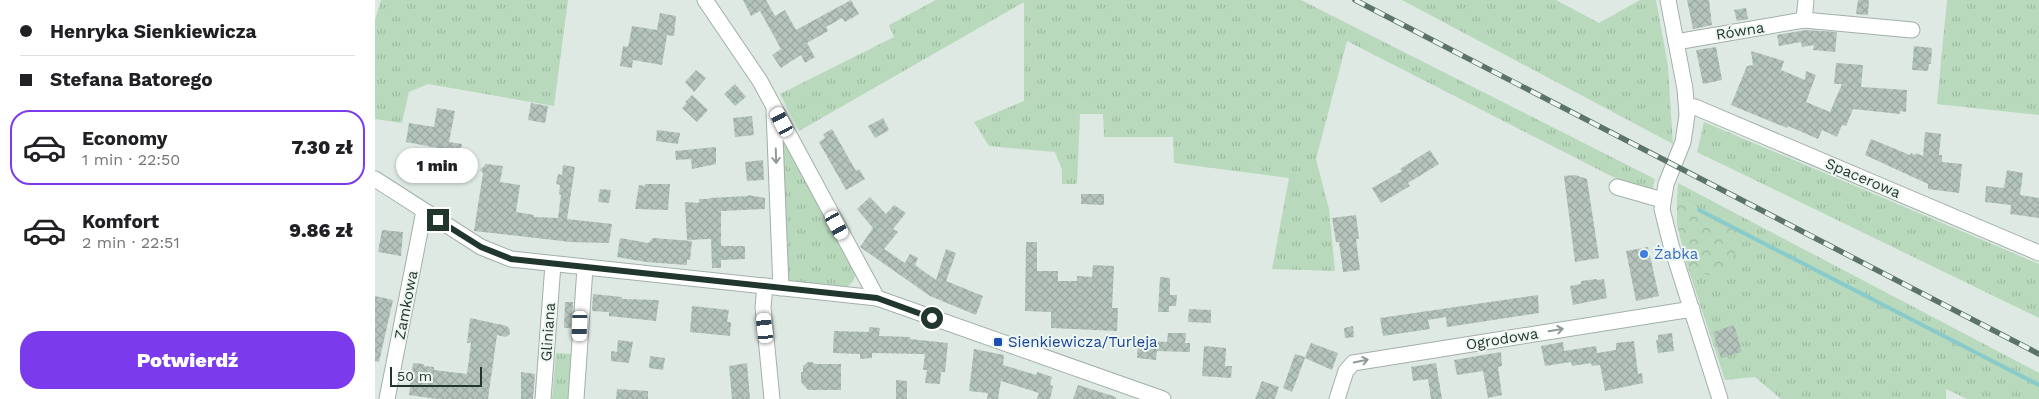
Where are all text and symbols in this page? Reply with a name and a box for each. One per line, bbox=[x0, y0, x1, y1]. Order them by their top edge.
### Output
street label: Równa bbox=[1714, 18, 1766, 44]
text: Henryka Sienkiewicza bbox=[50, 20, 257, 43]
text: Stefana Batorego bbox=[50, 68, 213, 91]
car bbox=[768, 105, 795, 139]
icon: car bbox=[22, 125, 67, 170]
text: Economy bbox=[82, 127, 167, 150]
text: 7.30 zł bbox=[291, 136, 353, 159]
callout: 1 min bbox=[397, 148, 479, 182]
one-way arrow bbox=[771, 148, 781, 164]
text: 1 min · 22:50 bbox=[82, 150, 180, 169]
street label: Spacerowa bbox=[1823, 154, 1904, 202]
text: 1 min bbox=[416, 156, 458, 175]
icon: car bbox=[22, 208, 67, 253]
car bbox=[823, 208, 850, 242]
route end bbox=[427, 209, 449, 231]
text: Komfort bbox=[82, 210, 159, 233]
text: 9.86 zł bbox=[289, 219, 353, 242]
text: 2 min · 22:51 bbox=[82, 233, 180, 252]
place label: Żabka bbox=[1654, 245, 1699, 263]
marker: Żabka bbox=[1638, 248, 1650, 260]
street label: Zamkowa bbox=[390, 268, 422, 341]
street label: Gliniana bbox=[537, 301, 559, 362]
route start bbox=[921, 307, 943, 329]
car bbox=[571, 311, 588, 341]
car bbox=[755, 312, 774, 344]
street label: Ogrodowa bbox=[1464, 324, 1540, 354]
one-way arrow bbox=[1548, 325, 1564, 335]
button: Potwierdź bbox=[20, 331, 355, 389]
place label: Sienkiewicza/Turleja bbox=[1008, 333, 1158, 351]
marker: Sienkiewicza/Turleja bbox=[992, 336, 1004, 348]
one-way arrow bbox=[1353, 356, 1369, 366]
scale bar bbox=[390, 364, 483, 387]
text: 50 m bbox=[397, 368, 432, 384]

